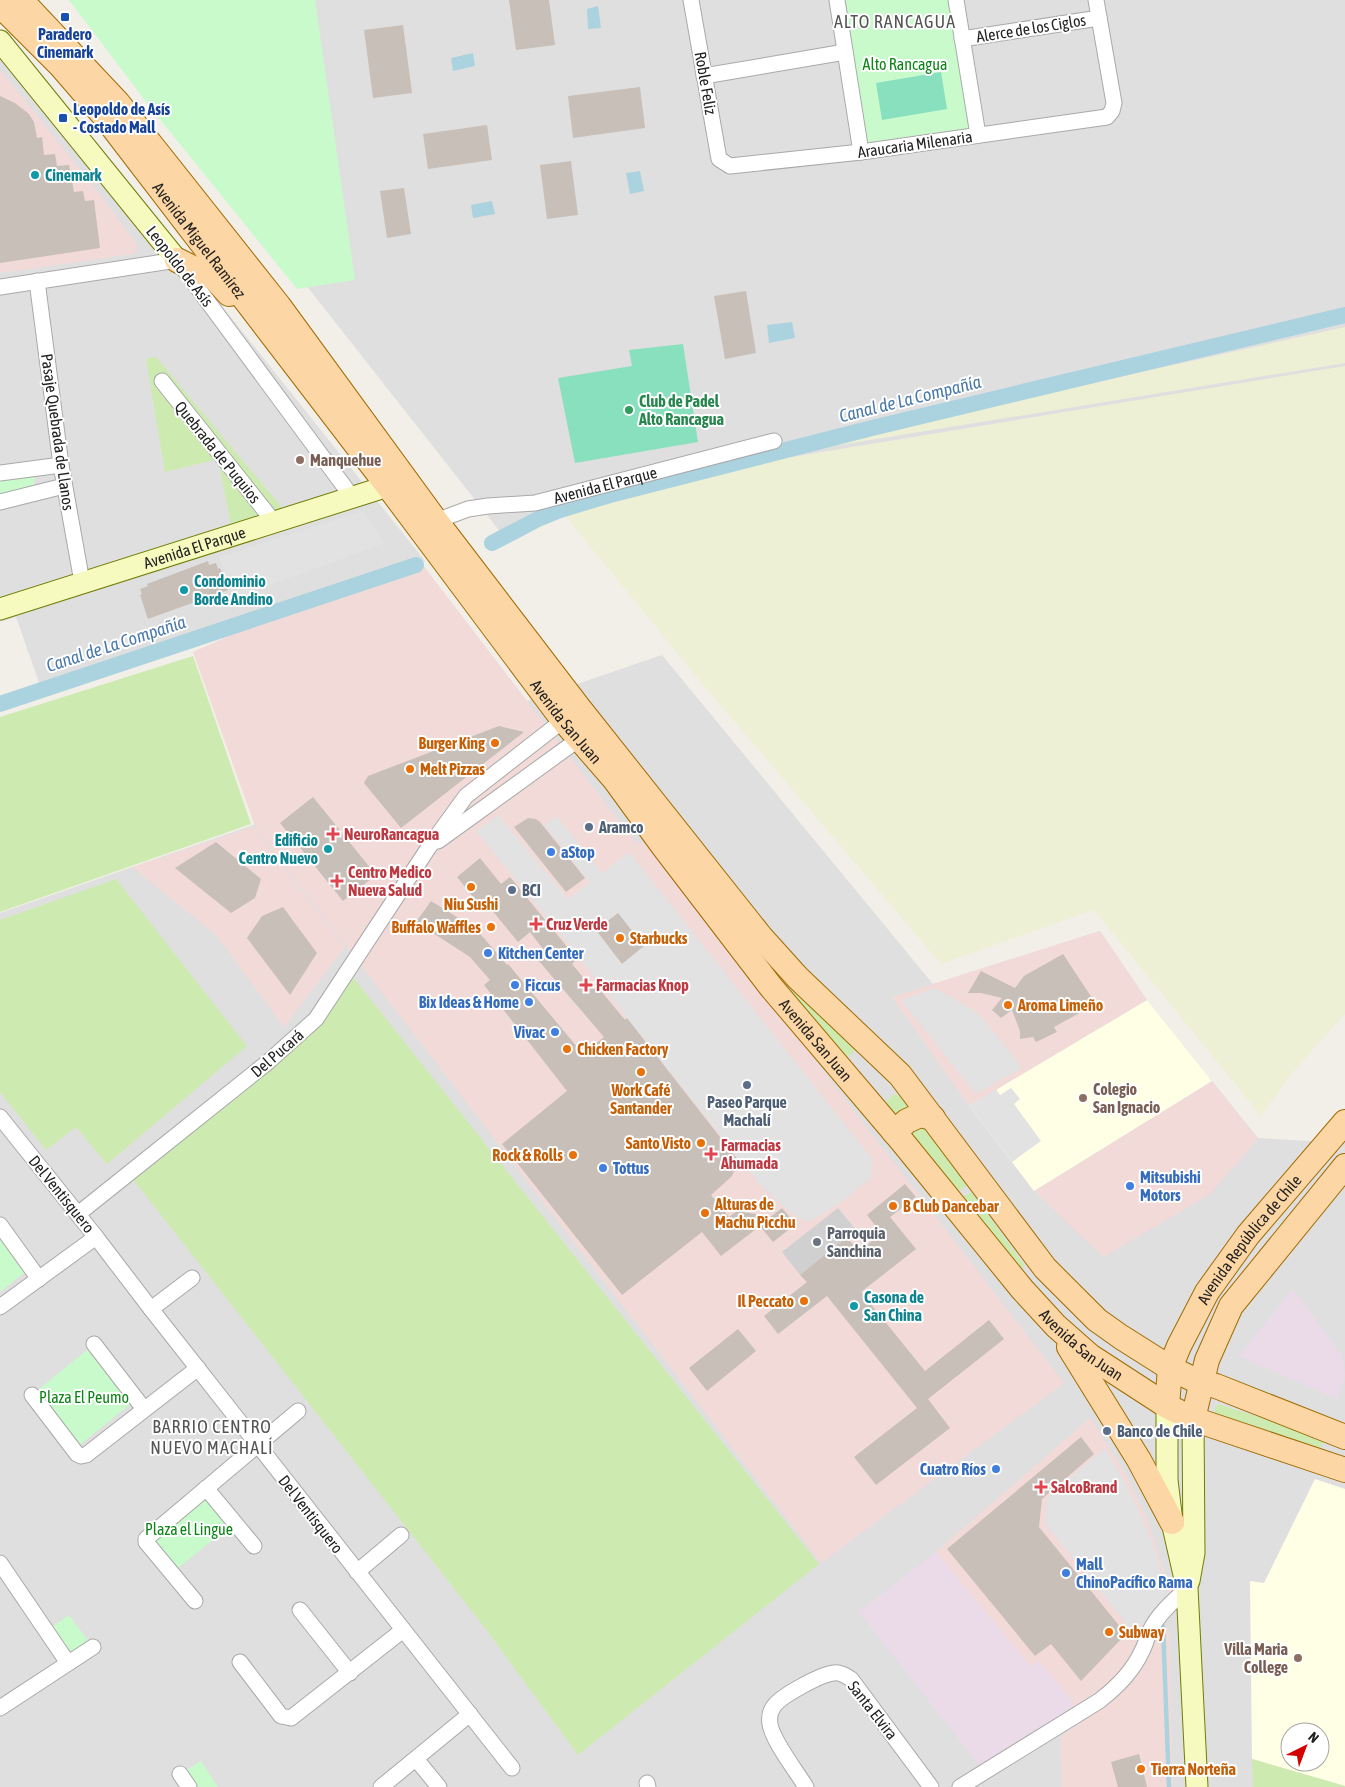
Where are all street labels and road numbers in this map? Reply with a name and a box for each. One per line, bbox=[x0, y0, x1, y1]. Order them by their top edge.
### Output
street label: Alerce de los Ciglos bbox=[975, 10, 1088, 47]
street label: Roble Feliz bbox=[692, 50, 720, 116]
street label: Araucaria Milenaria bbox=[857, 127, 973, 161]
street label: Avenida Miguel Ramírez bbox=[149, 179, 250, 302]
street label: Leopoldo de Asís bbox=[142, 222, 217, 311]
street label: Pasaje Quebrada de Llanos bbox=[37, 353, 78, 512]
street label: Quebrada de Puquios bbox=[171, 397, 265, 507]
street label: Avenida El Parque bbox=[552, 463, 659, 507]
street label: Avenida El Parque bbox=[141, 523, 248, 572]
street label: Avenida San Juan bbox=[527, 676, 605, 767]
street label: Avenida San Juan bbox=[776, 995, 856, 1085]
street label: Del Pucará bbox=[247, 1025, 307, 1081]
street label: Del Ventisquero bbox=[25, 1152, 99, 1237]
street label: Avenida República de Chile bbox=[1193, 1171, 1305, 1307]
street label: Avenida San Juan bbox=[1036, 1305, 1126, 1384]
street label: Del Ventisquero bbox=[274, 1472, 347, 1557]
street label: Santa Elvira bbox=[845, 1677, 901, 1743]

